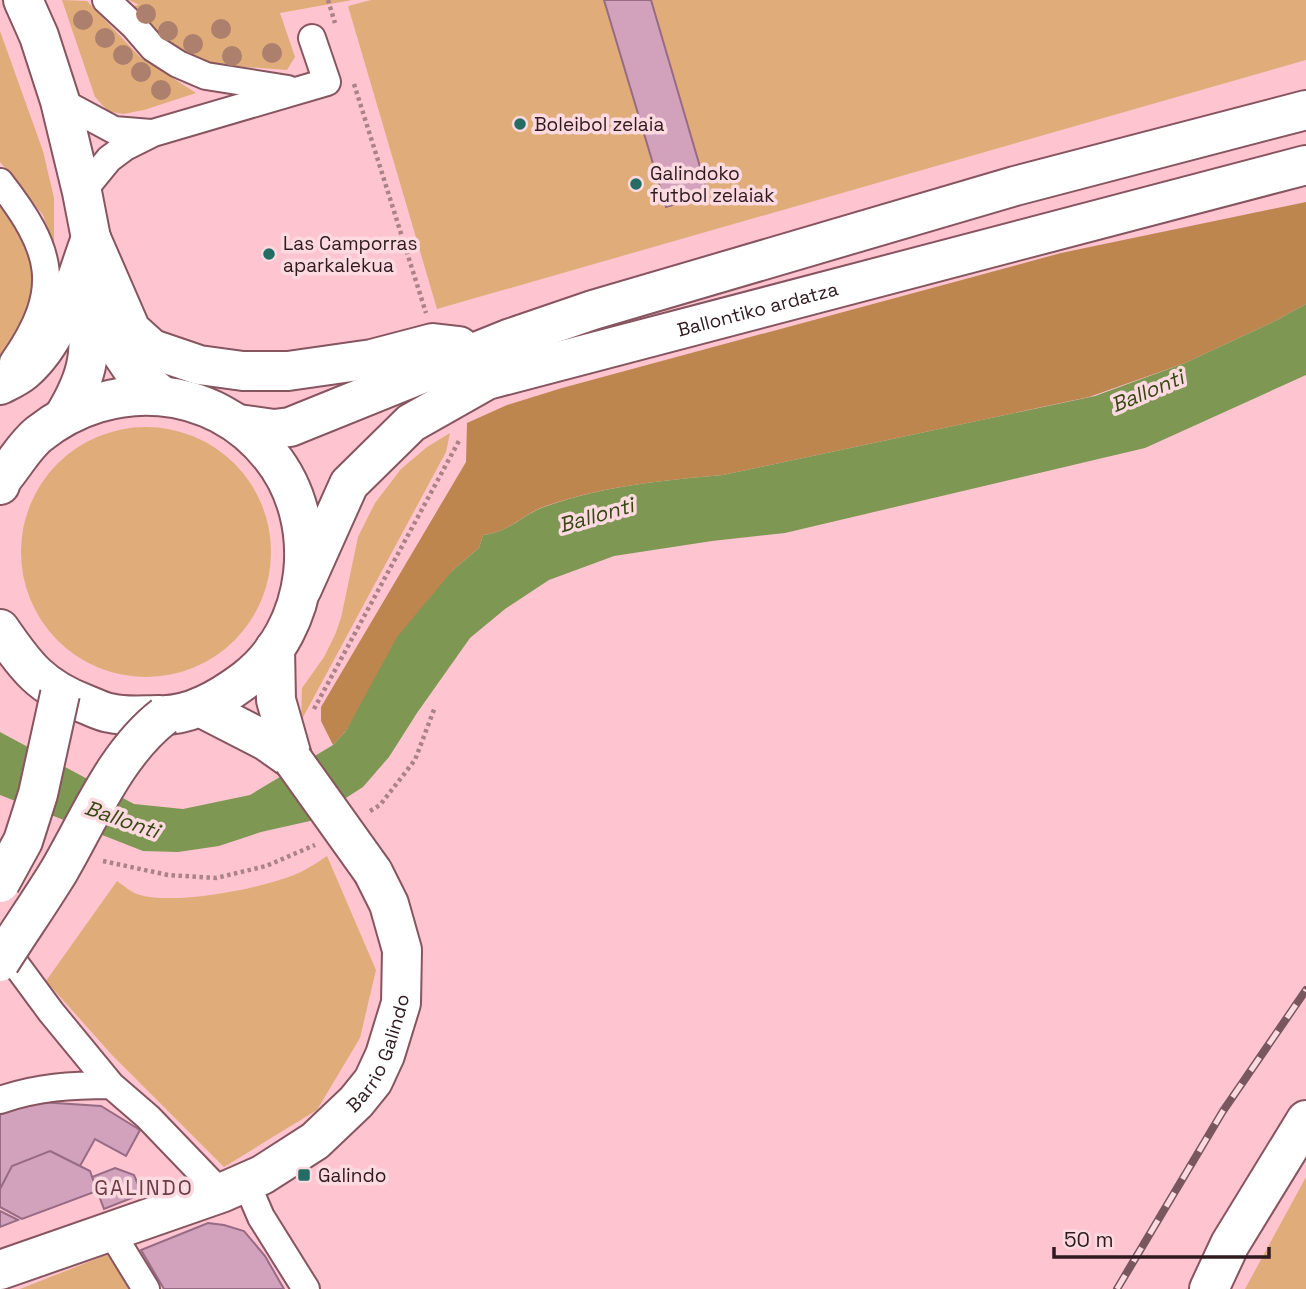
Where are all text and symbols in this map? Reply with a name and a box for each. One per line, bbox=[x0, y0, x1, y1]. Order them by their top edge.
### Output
place label: Boleibol zelaia bbox=[534, 112, 664, 137]
marker: Boleibol zelaia bbox=[512, 116, 528, 132]
place label: Galindoko futbol zelaiak bbox=[650, 161, 774, 208]
marker: Galindoko futbol zelaiak bbox=[628, 176, 644, 192]
place label: Las Camporras aparkalekua bbox=[283, 231, 417, 278]
marker: Las Camporras aparkalekua bbox=[261, 246, 277, 262]
street label: Ballontiko ardatza bbox=[674, 276, 841, 342]
water label: Ballonti bbox=[1106, 362, 1190, 418]
water label: Ballonti bbox=[555, 491, 639, 539]
water label: Ballonti bbox=[81, 794, 165, 845]
street label: Barrio Galindo bbox=[341, 994, 414, 1117]
place label: Galindo bbox=[318, 1163, 386, 1188]
marker: Galindo bbox=[296, 1167, 312, 1183]
district label: GALINDO bbox=[94, 1174, 194, 1201]
scale bar bbox=[1054, 1216, 1269, 1260]
text: 50 m bbox=[1064, 1226, 1114, 1253]

